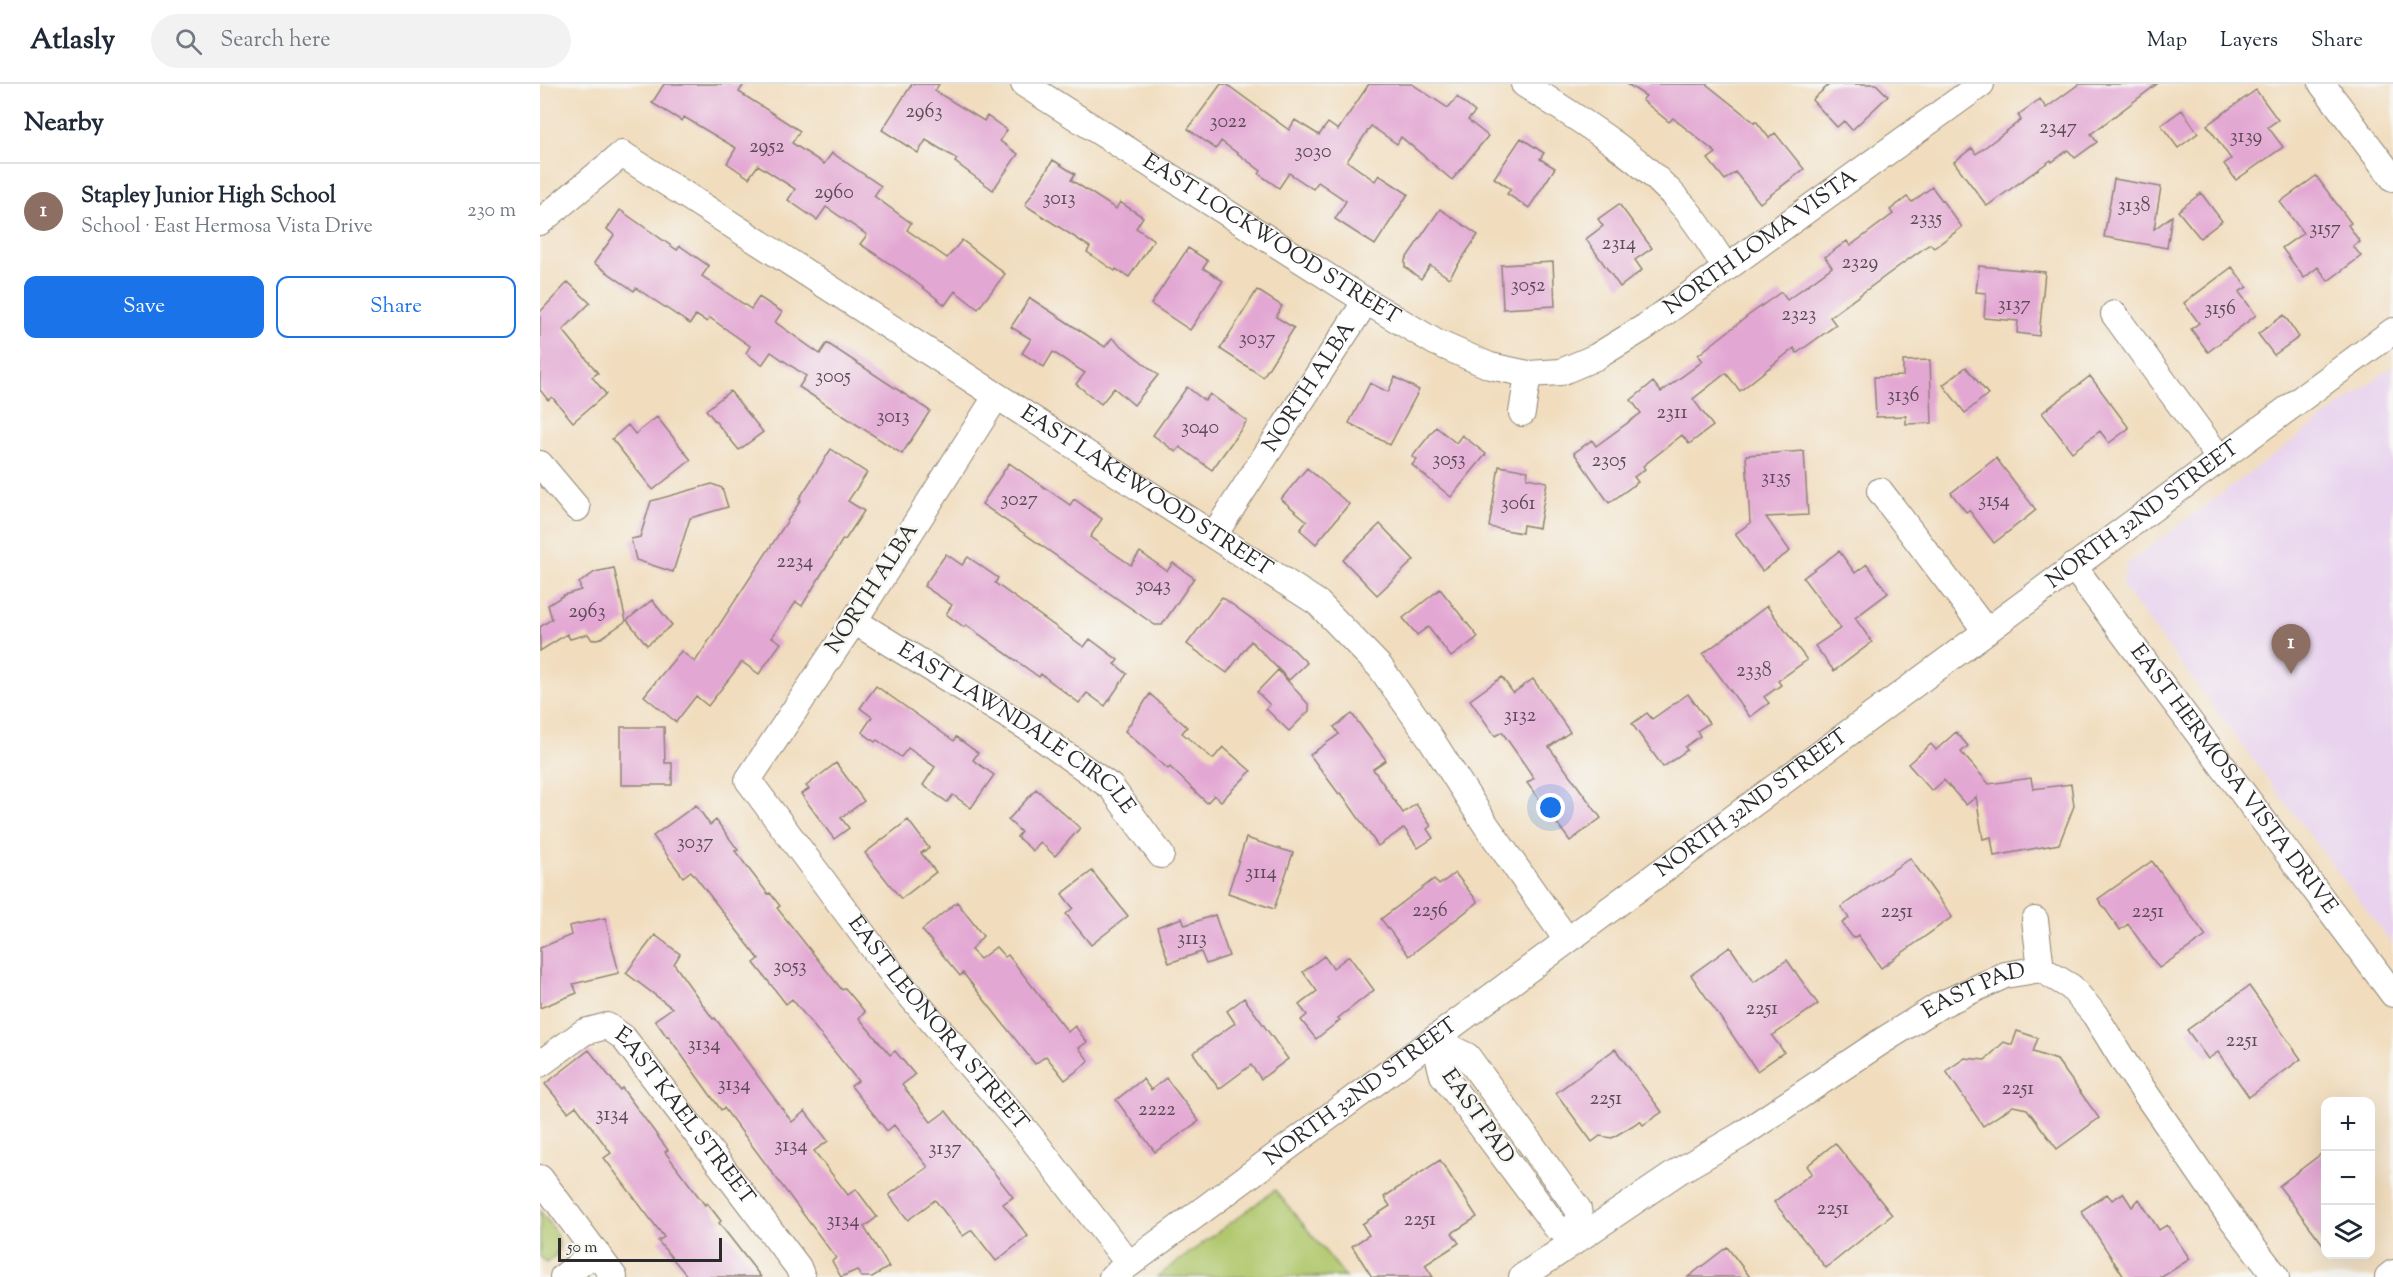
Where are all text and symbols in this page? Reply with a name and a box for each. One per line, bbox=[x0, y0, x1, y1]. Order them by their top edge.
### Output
search box bbox=[151, 14, 571, 68]
text: Atlasly bbox=[30, 21, 115, 61]
icon: search bbox=[172, 25, 205, 58]
text: Search here bbox=[220, 25, 331, 57]
text: Map bbox=[2147, 26, 2187, 56]
text: Layers bbox=[2220, 26, 2278, 56]
text: Share bbox=[2311, 26, 2363, 56]
house number: 2963 bbox=[905, 98, 943, 127]
text: Nearby bbox=[24, 105, 104, 142]
house number: 3022 bbox=[1210, 108, 1247, 137]
house number: 2347 bbox=[2039, 114, 2077, 143]
house number: 3139 bbox=[2230, 123, 2262, 152]
house number: 2952 bbox=[749, 133, 785, 162]
house number: 3030 bbox=[1295, 138, 1331, 167]
street label: EAST LOCKWOOD STREET bbox=[1136, 147, 1406, 334]
street label: NORTH LOMA VISTA bbox=[1658, 162, 1864, 324]
house number: 2960 bbox=[814, 179, 854, 208]
text: Stapley Junior High School bbox=[81, 181, 336, 213]
house number: 3013 bbox=[1042, 185, 1076, 214]
house number: 3138 bbox=[2118, 192, 2150, 221]
text: 1 bbox=[40, 197, 47, 226]
text: 230 m bbox=[467, 197, 516, 226]
house number: 2335 bbox=[1910, 205, 1942, 234]
text: School · East Hermosa Vista Drive bbox=[81, 213, 373, 242]
house number: 3157 bbox=[2309, 215, 2341, 244]
house number: 2314 bbox=[1602, 230, 1636, 259]
house number: 2329 bbox=[1842, 249, 1878, 278]
house number: 3052 bbox=[1511, 272, 1545, 301]
button: Save bbox=[24, 276, 264, 338]
button: Share bbox=[276, 276, 516, 338]
house number: 3137 bbox=[1998, 291, 2030, 320]
house number: 3156 bbox=[2204, 295, 2236, 324]
house number: 2323 bbox=[1782, 301, 1816, 330]
street label: NORTH ALBA bbox=[1256, 316, 1364, 459]
house number: 3037 bbox=[1239, 325, 1275, 354]
house number: 3005 bbox=[815, 363, 851, 392]
house number: 3136 bbox=[1887, 382, 1919, 411]
street label: EAST LAKEWOOD STREET bbox=[1013, 399, 1279, 586]
house number: 2311 bbox=[1656, 399, 1688, 428]
house number: 3013 bbox=[876, 403, 910, 432]
house number: 3040 bbox=[1181, 414, 1219, 443]
street label: NORTH 32ND STREET bbox=[2040, 433, 2247, 598]
house number: 3053 bbox=[1432, 446, 1466, 475]
house number: 2305 bbox=[1592, 447, 1626, 476]
house number: 3135 bbox=[1761, 464, 1791, 493]
house number: 3027 bbox=[1000, 486, 1038, 515]
house number: 3154 bbox=[1978, 487, 2010, 516]
house number: 3061 bbox=[1500, 490, 1536, 519]
street label: NORTH ALBA bbox=[819, 517, 927, 661]
house number: 2234 bbox=[777, 548, 813, 577]
house number: 3043 bbox=[1135, 572, 1171, 601]
house number: 2963 bbox=[568, 598, 606, 627]
pin: 1 bbox=[2272, 624, 2310, 674]
street label: EAST LAWNDALE CIRCLE bbox=[891, 635, 1142, 821]
street label: EAST HERMOSA VISTA DRIVE bbox=[2121, 638, 2345, 922]
house number: 2338 bbox=[1736, 657, 1772, 686]
house number: 3132 bbox=[1504, 702, 1536, 731]
street label: NORTH 32ND STREET bbox=[1649, 722, 1856, 886]
your location bbox=[1536, 793, 1565, 822]
house number: 3037 bbox=[677, 829, 713, 858]
house number: 3114 bbox=[1245, 859, 1277, 888]
house number: 2256 bbox=[1412, 897, 1448, 926]
house number: 2251 bbox=[1881, 898, 1913, 927]
house number: 2251 bbox=[2132, 898, 2164, 927]
street label: EAST LEONORA STREET bbox=[839, 910, 1036, 1139]
house number: 3113 bbox=[1177, 925, 1207, 954]
house number: 3053 bbox=[773, 953, 807, 982]
street label: EAST PAD bbox=[1916, 956, 2028, 1028]
house number: 2251 bbox=[1746, 995, 1778, 1024]
street label: NORTH 32ND STREET bbox=[1258, 1010, 1465, 1175]
street label: EAST KAEL STREET bbox=[608, 1020, 762, 1213]
house number: 2251 bbox=[2226, 1027, 2258, 1056]
house number: 3134 bbox=[687, 1031, 721, 1060]
street label: EAST PAD bbox=[1432, 1063, 1522, 1171]
house number: 3134 bbox=[717, 1071, 751, 1100]
house number: 2251 bbox=[2002, 1075, 2034, 1104]
house number: 2251 bbox=[1590, 1085, 1622, 1114]
house number: 2222 bbox=[1138, 1096, 1176, 1125]
map controls bbox=[2321, 1097, 2375, 1259]
button: + bbox=[2321, 1097, 2375, 1151]
house number: 3134 bbox=[595, 1101, 629, 1130]
house number: 3134 bbox=[774, 1132, 808, 1161]
house number: 3137 bbox=[929, 1135, 961, 1164]
button: − bbox=[2321, 1151, 2375, 1205]
house number: 2251 bbox=[1817, 1195, 1849, 1224]
button: layers bbox=[2321, 1205, 2375, 1259]
house number: 2251 bbox=[1404, 1206, 1436, 1235]
house number: 3134 bbox=[826, 1207, 860, 1236]
scale bar bbox=[558, 1235, 722, 1262]
text: 50 m bbox=[567, 1237, 598, 1260]

